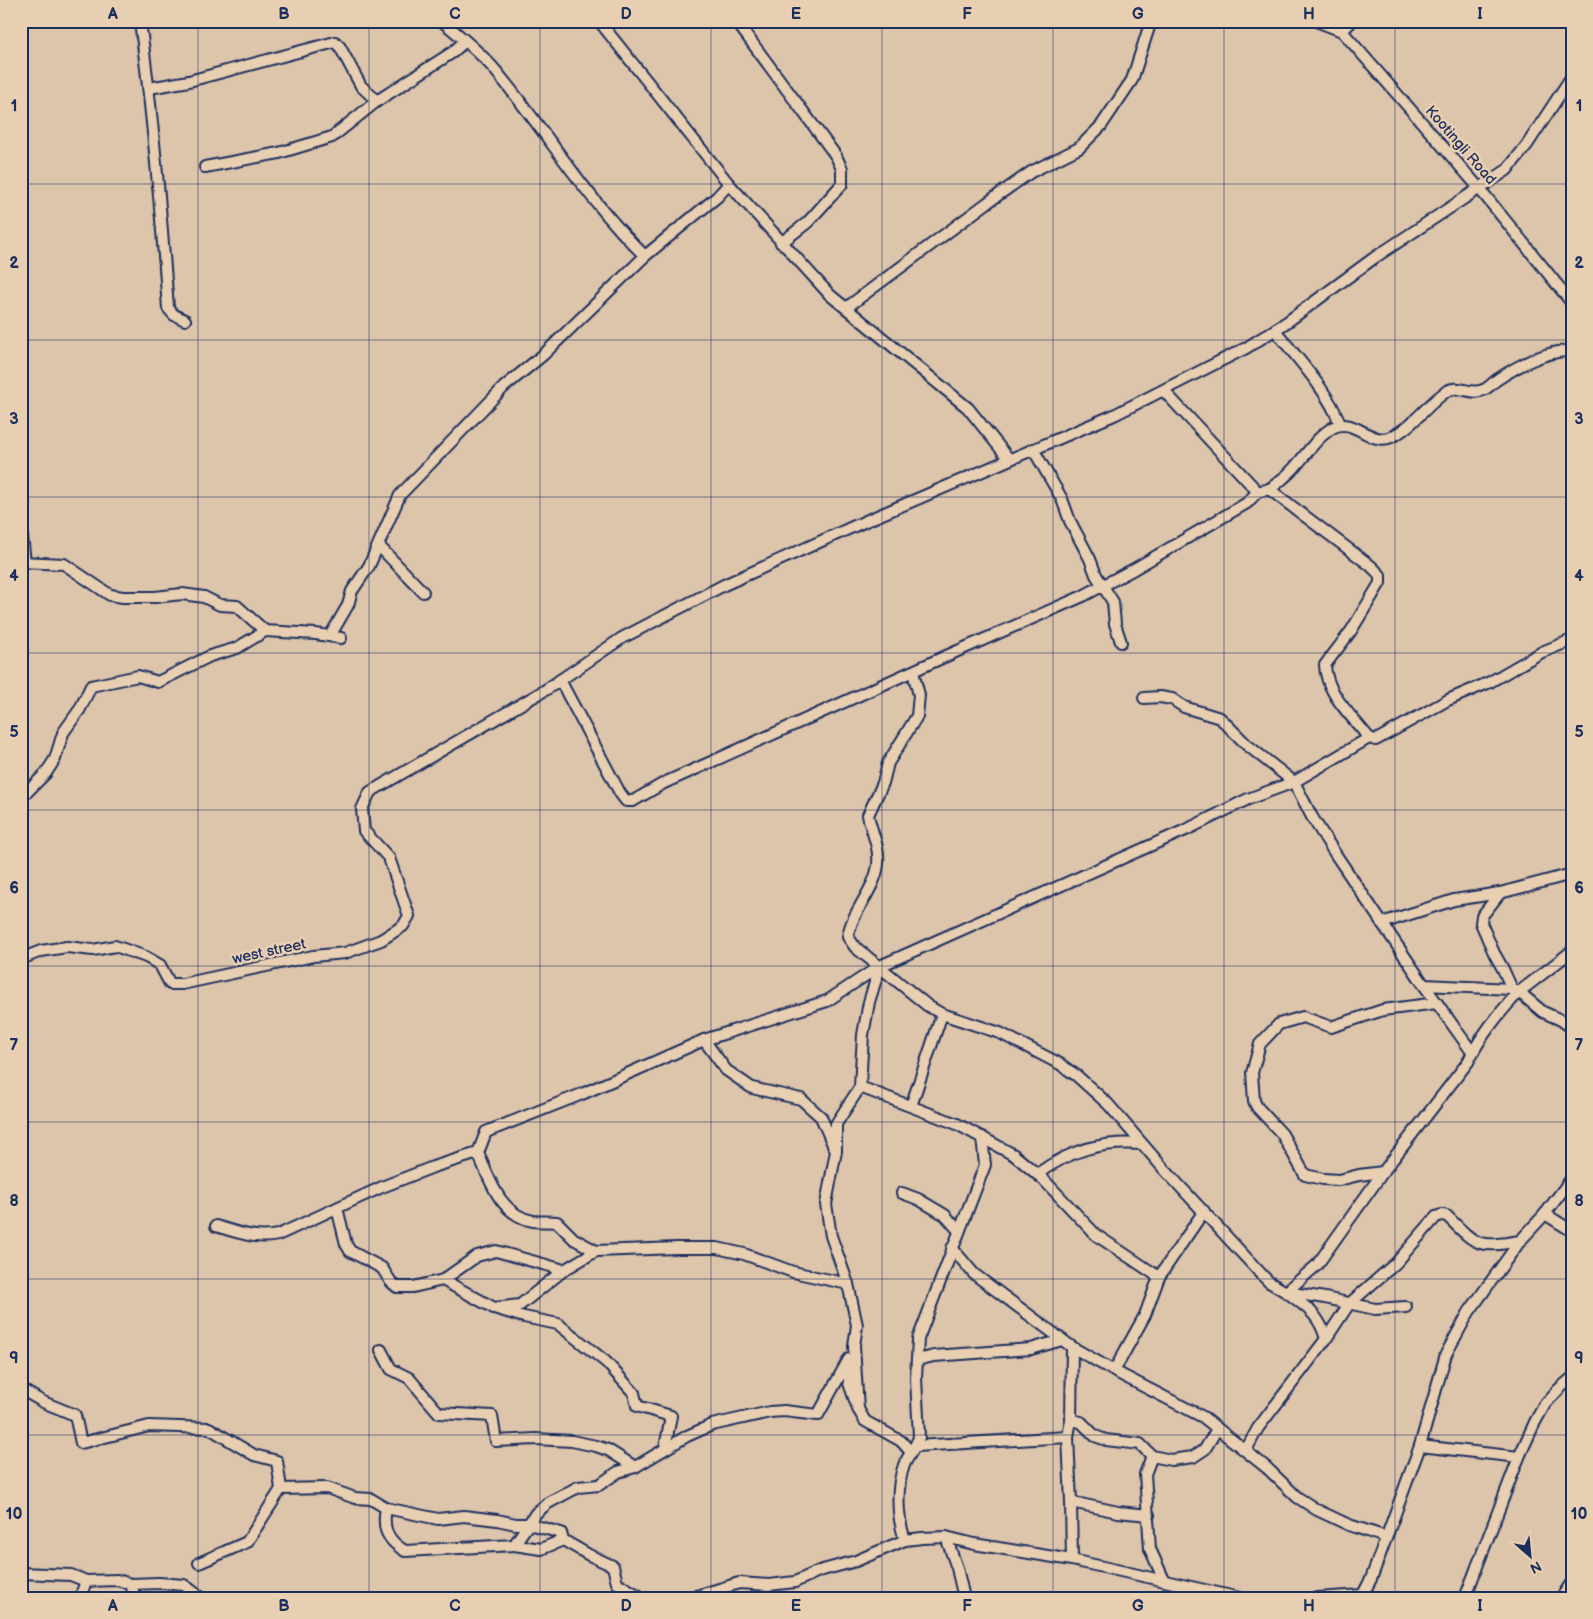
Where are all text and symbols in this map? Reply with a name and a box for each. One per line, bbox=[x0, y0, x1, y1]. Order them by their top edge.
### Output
text: A bbox=[107, 5, 118, 24]
text: B bbox=[278, 5, 290, 24]
text: C bbox=[449, 5, 461, 24]
text: D bbox=[620, 5, 632, 24]
text: E bbox=[791, 5, 801, 24]
text: F bbox=[962, 5, 972, 24]
text: G bbox=[1132, 5, 1144, 24]
text: H bbox=[1303, 5, 1315, 24]
text: I bbox=[1477, 5, 1483, 24]
text: 1 bbox=[11, 97, 17, 116]
text: 1 bbox=[1576, 97, 1582, 116]
street label: Kootingli Road bbox=[1421, 102, 1500, 189]
text: 2 bbox=[9, 254, 19, 273]
text: 2 bbox=[1574, 254, 1584, 273]
text: 3 bbox=[9, 410, 19, 429]
text: 3 bbox=[1574, 410, 1584, 429]
text: 4 bbox=[9, 567, 19, 586]
text: 4 bbox=[1574, 567, 1584, 586]
text: 5 bbox=[9, 723, 19, 742]
text: 5 bbox=[1574, 723, 1584, 742]
text: 6 bbox=[9, 879, 19, 898]
text: 6 bbox=[1574, 879, 1584, 898]
street label: west street bbox=[231, 934, 308, 969]
text: 7 bbox=[10, 1036, 19, 1055]
text: 7 bbox=[1575, 1036, 1584, 1055]
text: 8 bbox=[9, 1192, 19, 1211]
text: 8 bbox=[1574, 1192, 1584, 1211]
text: 9 bbox=[9, 1349, 19, 1368]
text: 9 bbox=[1574, 1349, 1584, 1368]
text: 10 bbox=[6, 1505, 22, 1524]
text: 10 bbox=[1571, 1505, 1587, 1524]
north arrow bbox=[1506, 1532, 1556, 1582]
text: N bbox=[1527, 1557, 1544, 1577]
text: A bbox=[107, 1597, 118, 1616]
text: B bbox=[278, 1597, 290, 1616]
text: C bbox=[449, 1597, 461, 1616]
text: D bbox=[620, 1597, 632, 1616]
text: E bbox=[791, 1597, 801, 1616]
text: F bbox=[962, 1597, 972, 1616]
text: G bbox=[1132, 1597, 1144, 1616]
text: H bbox=[1303, 1597, 1315, 1616]
text: I bbox=[1477, 1597, 1483, 1616]

